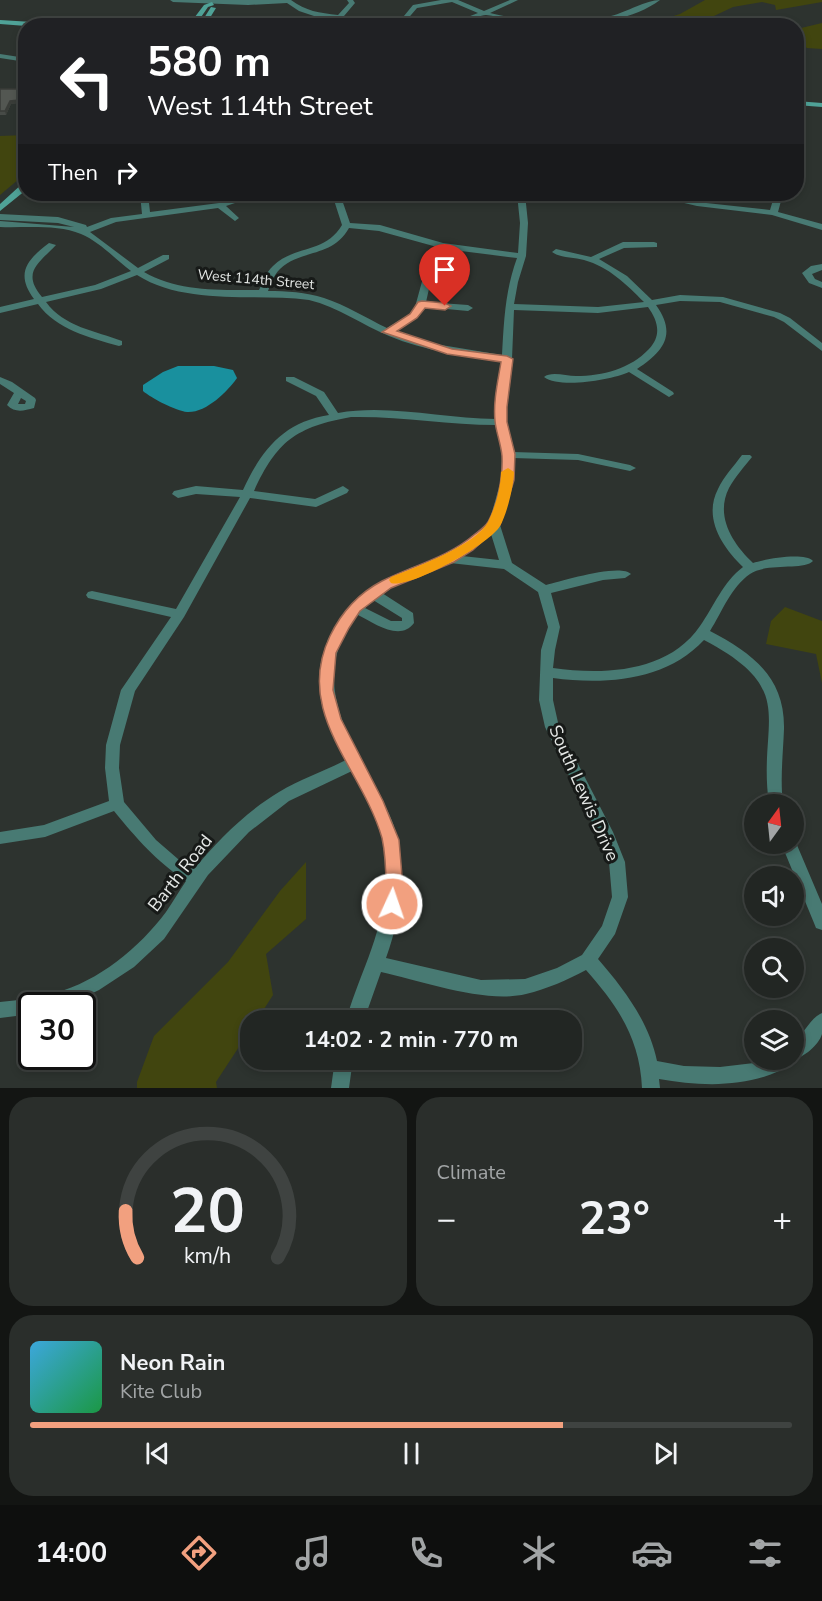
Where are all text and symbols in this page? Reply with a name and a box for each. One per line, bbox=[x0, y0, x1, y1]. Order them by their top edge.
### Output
text: 580 m bbox=[147, 34, 271, 91]
icon: left bbox=[48, 42, 126, 120]
text: West 114th Street bbox=[147, 88, 373, 125]
icon: right bbox=[110, 156, 143, 189]
text: Then bbox=[48, 158, 98, 188]
pin bbox=[419, 244, 470, 306]
icon: arrive bbox=[428, 253, 461, 286]
street label: West 114th Street bbox=[197, 265, 315, 294]
street label: South Lewis Drive bbox=[543, 721, 625, 865]
north arrow bbox=[744, 794, 804, 854]
map controls bbox=[744, 794, 804, 1070]
street label: Barth Road bbox=[142, 829, 218, 917]
button: sound bbox=[744, 866, 804, 926]
position arrow bbox=[360, 872, 424, 936]
button: search bbox=[744, 938, 804, 998]
speed limit sign: 30 bbox=[18, 992, 96, 1070]
button: layers bbox=[744, 1010, 804, 1070]
text: 14:02 · 2 min · 770 m bbox=[304, 1025, 518, 1055]
text: Climate bbox=[437, 1159, 506, 1186]
text: 20 bbox=[170, 1169, 245, 1254]
text: 23° bbox=[579, 1189, 650, 1250]
text: − bbox=[437, 1197, 456, 1242]
text: + bbox=[772, 1197, 792, 1242]
text: km/h bbox=[184, 1242, 231, 1272]
text: Neon Rain bbox=[120, 1348, 225, 1378]
text: Kite Club bbox=[120, 1378, 202, 1405]
icon: previous bbox=[141, 1437, 174, 1470]
icon: pause bbox=[395, 1437, 428, 1470]
icon: next bbox=[649, 1437, 682, 1470]
icon: directions bbox=[178, 1532, 220, 1574]
icon: music bbox=[292, 1532, 334, 1574]
icon: phone bbox=[405, 1532, 447, 1574]
icon: climate bbox=[518, 1532, 560, 1574]
icon: car bbox=[631, 1532, 673, 1574]
icon: filters bbox=[744, 1532, 786, 1574]
text: 14:00 bbox=[36, 1535, 107, 1572]

